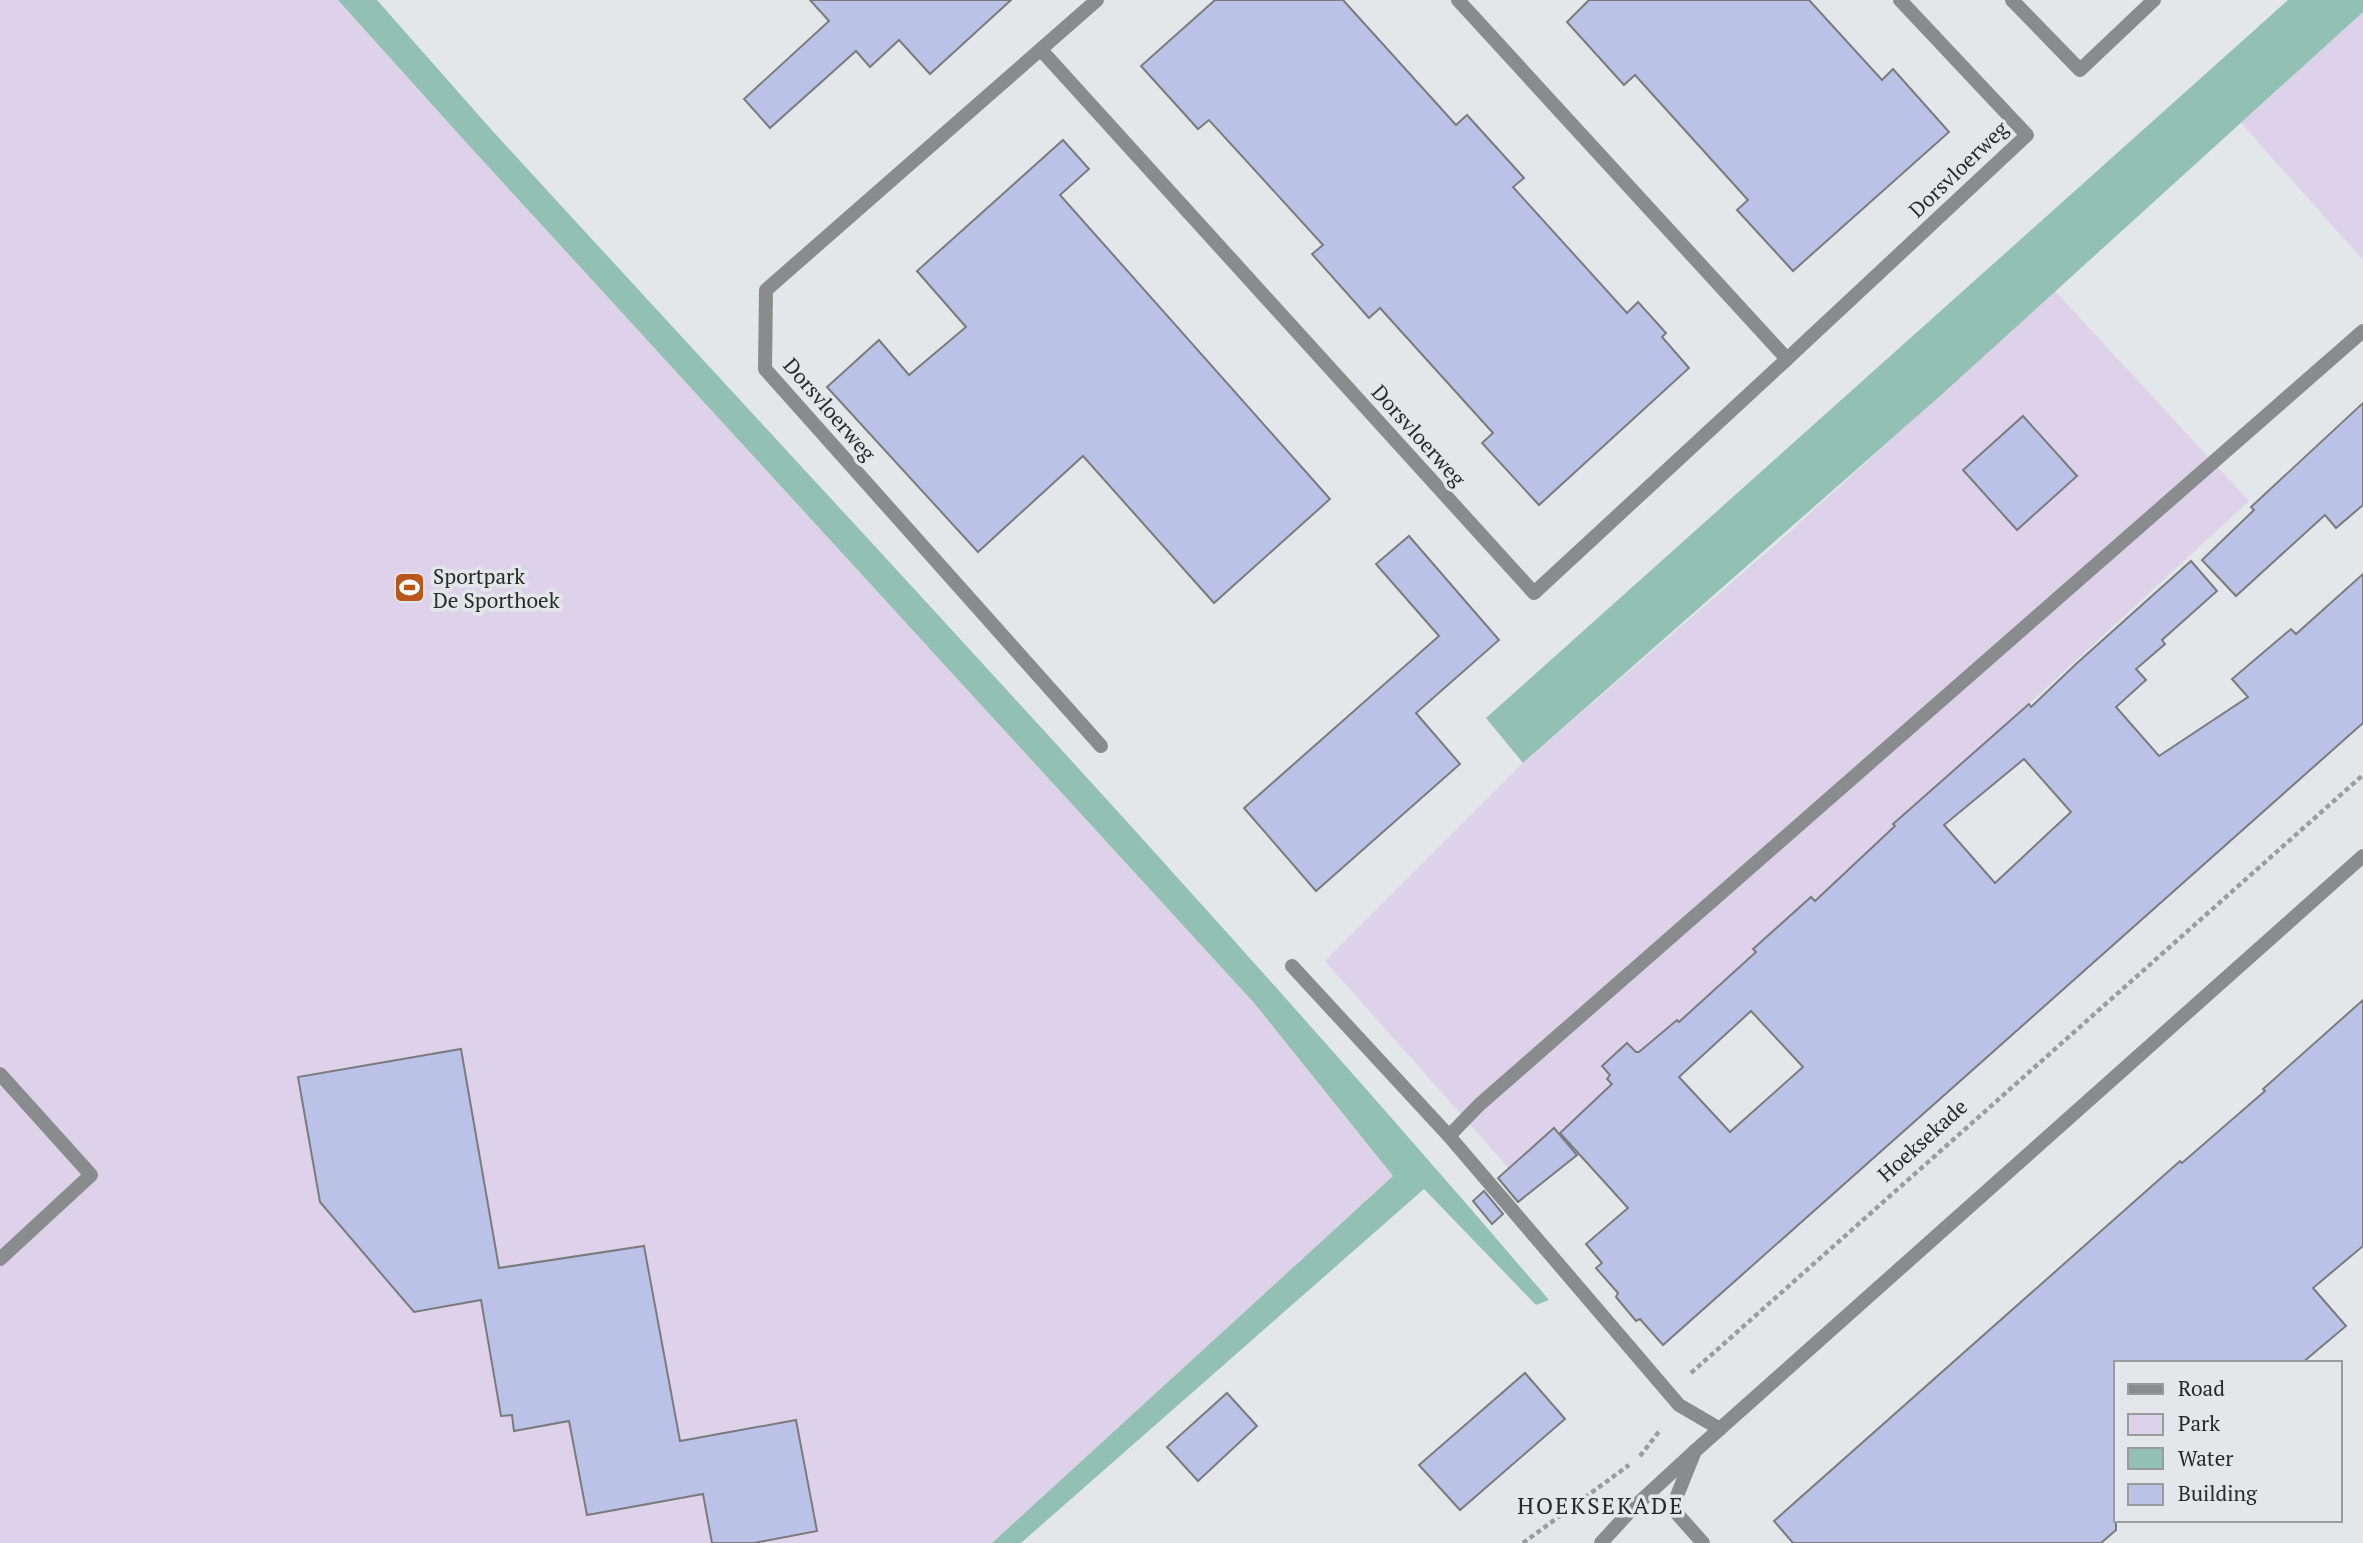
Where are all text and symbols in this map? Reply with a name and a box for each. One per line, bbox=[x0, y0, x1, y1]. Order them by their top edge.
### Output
street label: Dorsvloerweg bbox=[1902, 114, 2014, 223]
street label: Dorsvloerweg bbox=[778, 352, 883, 467]
street label: Dorsvloerweg bbox=[1366, 378, 1473, 493]
place label: Sportpark De Sporthoek bbox=[433, 562, 560, 614]
sports icon: Sportpark De Sporthoek bbox=[393, 571, 427, 605]
street label: Hoeksekade bbox=[1871, 1092, 1973, 1188]
legend bbox=[2114, 1361, 2342, 1522]
text: Road bbox=[2178, 1374, 2225, 1402]
text: Park bbox=[2178, 1409, 2220, 1437]
text: Water bbox=[2178, 1444, 2233, 1472]
text: Building bbox=[2178, 1479, 2258, 1507]
district label: HOEKSEKADE bbox=[1517, 1490, 1685, 1521]

